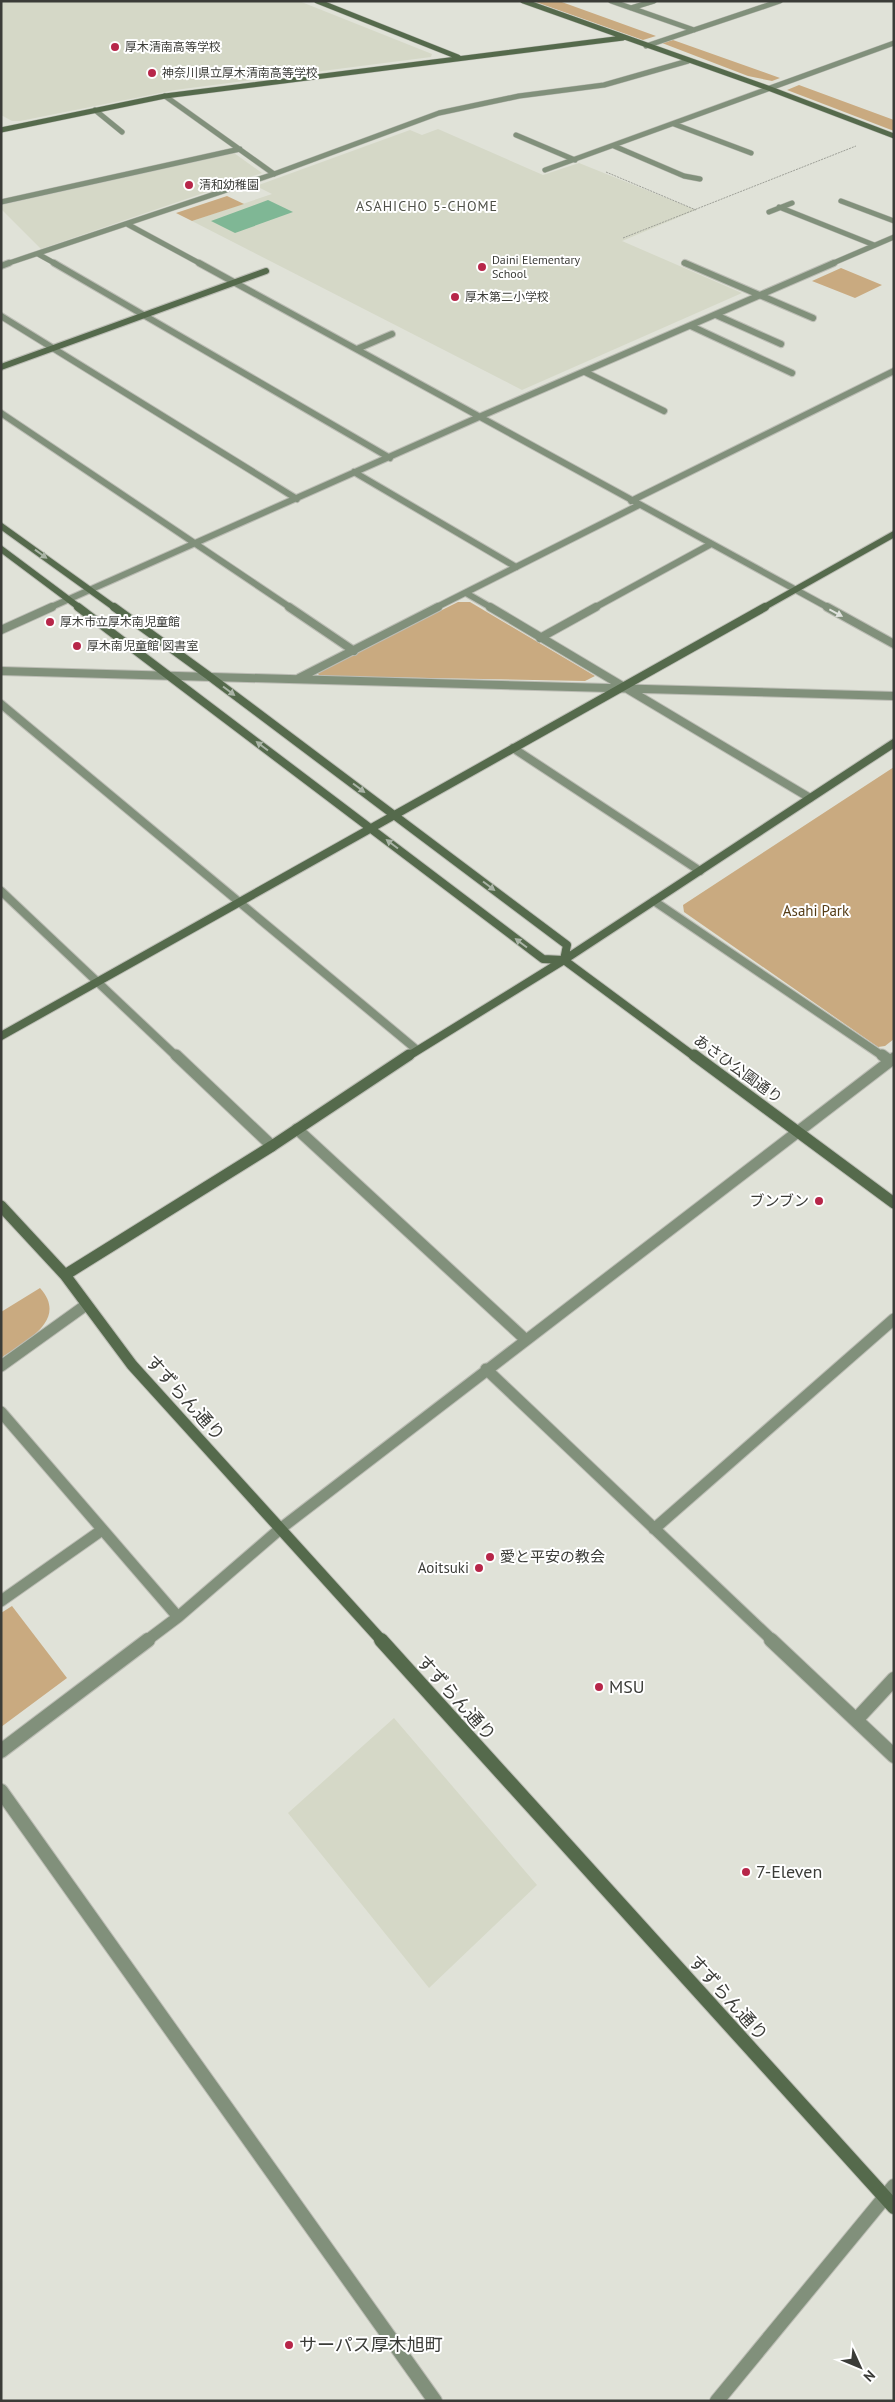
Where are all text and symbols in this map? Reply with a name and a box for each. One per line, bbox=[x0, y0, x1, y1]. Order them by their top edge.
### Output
place label: 厚木清南高等学校 bbox=[125, 39, 221, 54]
marker: 厚木清南高等学校 bbox=[109, 41, 121, 53]
place label: 神奈川県立厚木清南高等学校 bbox=[162, 65, 318, 80]
marker: 神奈川県立厚木清南高等学校 bbox=[146, 67, 158, 79]
place label: 清和幼稚園 bbox=[199, 177, 259, 192]
marker: 清和幼稚園 bbox=[183, 179, 195, 191]
district label: ASAHICHO 5-CHOME bbox=[356, 197, 498, 215]
place label: Daini Elementary School bbox=[492, 252, 581, 281]
marker: Daini Elementary School bbox=[476, 261, 488, 273]
place label: 厚木第二小学校 bbox=[465, 289, 549, 304]
marker: 厚木第二小学校 bbox=[449, 291, 461, 303]
one-way arrow bbox=[34, 549, 48, 559]
one-way arrow bbox=[829, 609, 844, 617]
place label: 厚木市立厚木南児童館 bbox=[60, 614, 180, 629]
marker: 厚木市立厚木南児童館 bbox=[44, 616, 56, 628]
place label: 厚木南児童館 図書室 bbox=[87, 638, 198, 653]
marker: 厚木南児童館 図書室 bbox=[71, 640, 83, 652]
one-way arrow bbox=[222, 686, 236, 696]
one-way arrow bbox=[255, 741, 269, 751]
one-way arrow bbox=[352, 783, 365, 794]
one-way arrow bbox=[386, 839, 399, 850]
one-way arrow bbox=[482, 881, 496, 891]
park label: Asahi Park bbox=[783, 901, 850, 920]
one-way arrow bbox=[515, 937, 528, 948]
street label: あさひ公園通り bbox=[690, 1030, 786, 1107]
place label: ブンブン bbox=[749, 1191, 809, 1210]
marker: ブンブン bbox=[813, 1195, 825, 1207]
street label: すずらん通り bbox=[141, 1350, 230, 1445]
place label: 愛と平安の教会 bbox=[500, 1547, 605, 1566]
marker: 愛と平安の教会 bbox=[484, 1551, 496, 1563]
place label: Aoitsuki bbox=[418, 1558, 469, 1577]
marker: Aoitsuki bbox=[473, 1562, 485, 1574]
street label: すずらん通り bbox=[412, 1650, 501, 1745]
place label: MSU bbox=[609, 1675, 645, 1698]
marker: MSU bbox=[593, 1681, 605, 1693]
place label: 7-Eleven bbox=[756, 1860, 822, 1883]
marker: 7-Eleven bbox=[740, 1866, 752, 1878]
street label: すずらん通り bbox=[684, 1950, 773, 2045]
place label: サーパス厚木旭町 bbox=[299, 2333, 443, 2356]
marker: サーパス厚木旭町 bbox=[283, 2339, 295, 2351]
north arrow bbox=[835, 2342, 885, 2392]
text: N bbox=[860, 2366, 879, 2386]

